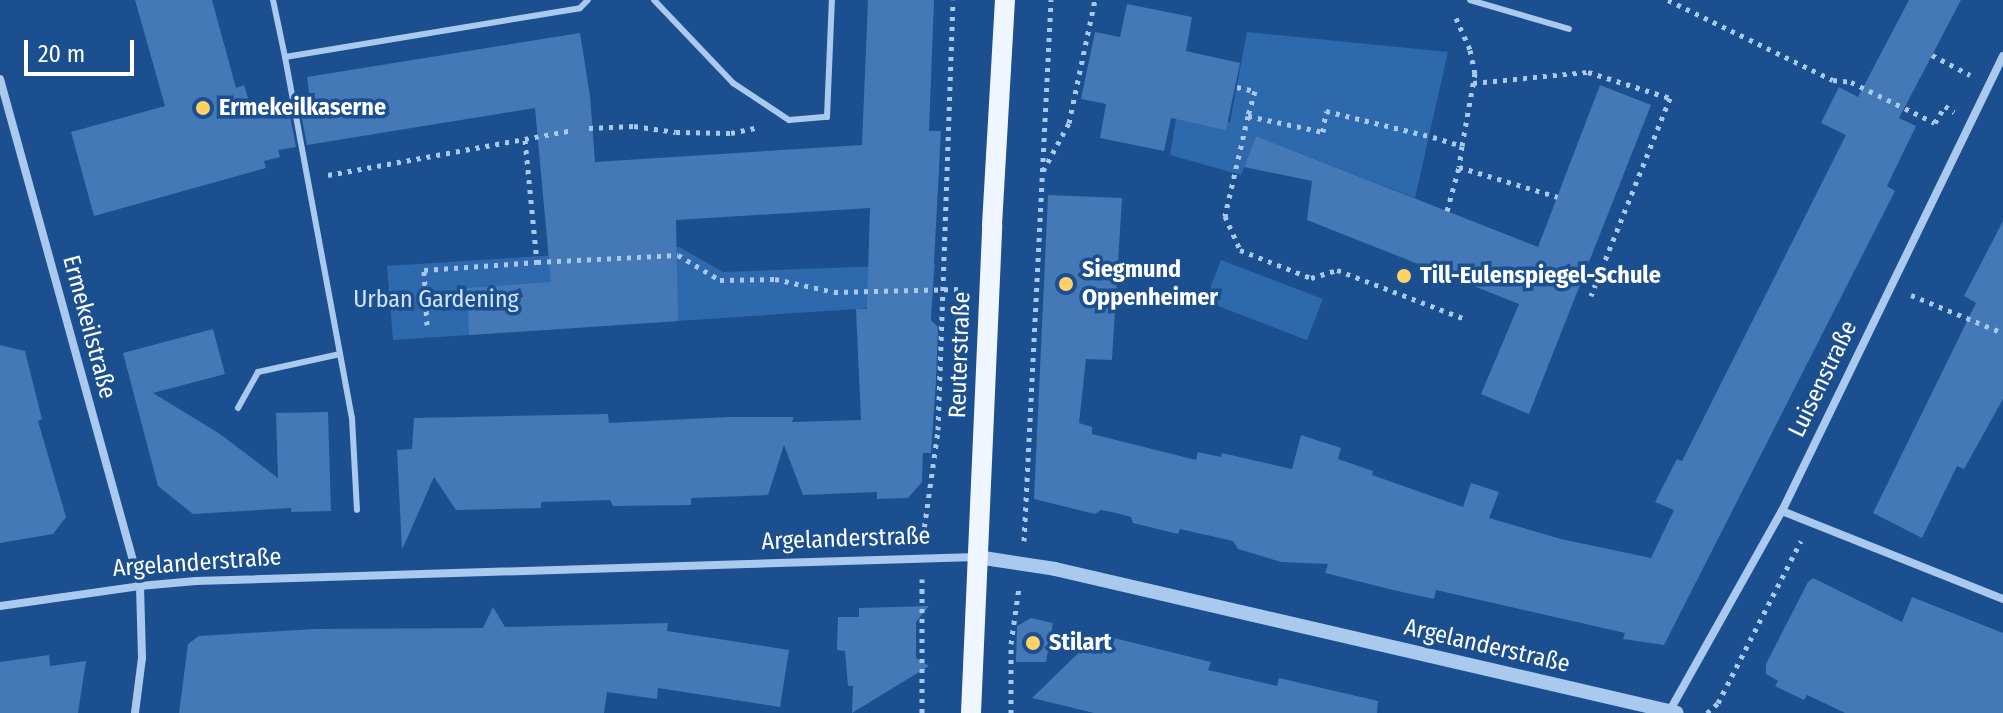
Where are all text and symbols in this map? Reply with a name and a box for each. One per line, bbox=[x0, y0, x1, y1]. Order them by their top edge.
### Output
scale bar bbox=[28, 24, 138, 74]
text: 20 m bbox=[38, 40, 85, 68]
place label: Ermekeilkaserne bbox=[219, 94, 386, 122]
marker: Ermekeilkaserne bbox=[194, 99, 212, 117]
street label: Ermekeilstraße bbox=[56, 252, 122, 402]
place label: Siegmund Oppenheimer bbox=[1082, 256, 1218, 312]
place label: Till-Eulenspiegel-Schule bbox=[1420, 262, 1661, 290]
marker: Till-Eulenspiegel-Schule bbox=[1395, 267, 1413, 285]
marker: Siegmund Oppenheimer bbox=[1057, 275, 1075, 293]
park label: Urban Gardening bbox=[353, 286, 519, 314]
street label: Reuterstraße bbox=[943, 291, 977, 419]
street label: Luisenstraße bbox=[1782, 316, 1864, 442]
street label: Argelanderstraße bbox=[761, 522, 931, 556]
street label: Argelanderstraße bbox=[112, 543, 282, 583]
street label: Argelanderstraße bbox=[1401, 613, 1573, 679]
place label: Stilart bbox=[1049, 629, 1112, 657]
marker: Stilart bbox=[1024, 634, 1042, 652]

